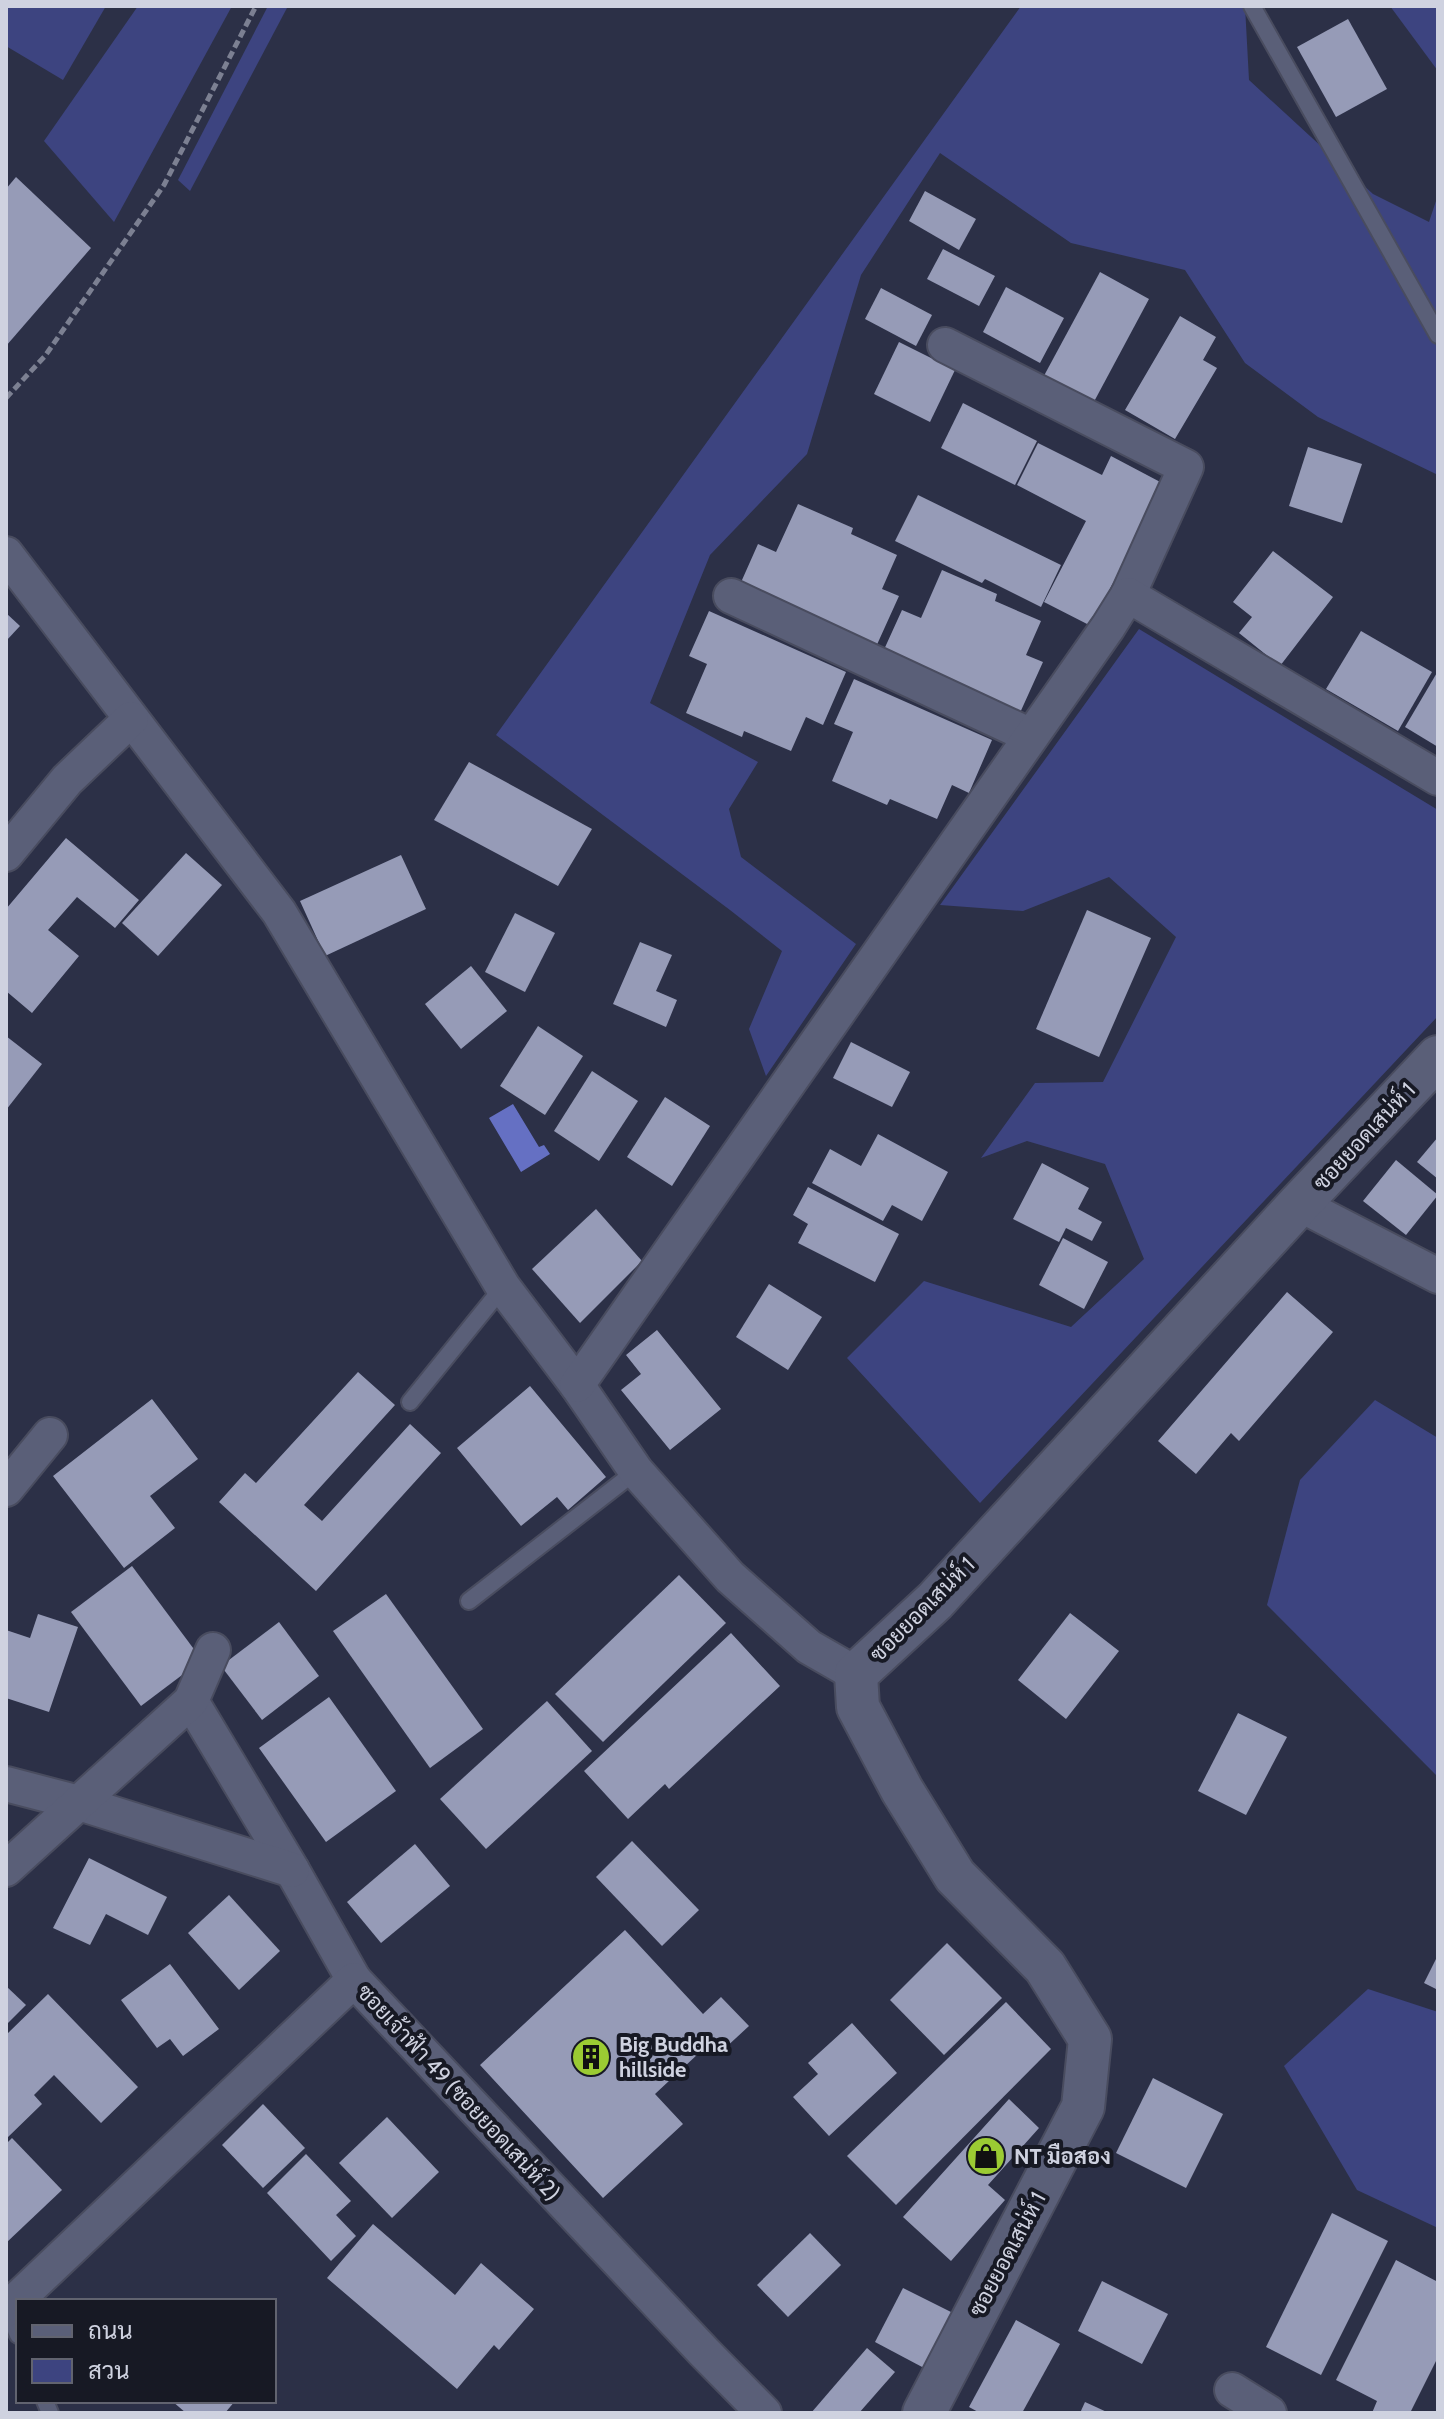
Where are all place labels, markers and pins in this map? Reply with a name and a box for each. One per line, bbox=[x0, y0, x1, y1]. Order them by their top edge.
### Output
place label: Big Buddha hillside bbox=[619, 2031, 728, 2083]
building icon: Big Buddha hillside bbox=[570, 2036, 612, 2078]
shop icon: NT มือสอง bbox=[965, 2135, 1007, 2177]
place label: NT มือสอง bbox=[1014, 2143, 1111, 2170]

